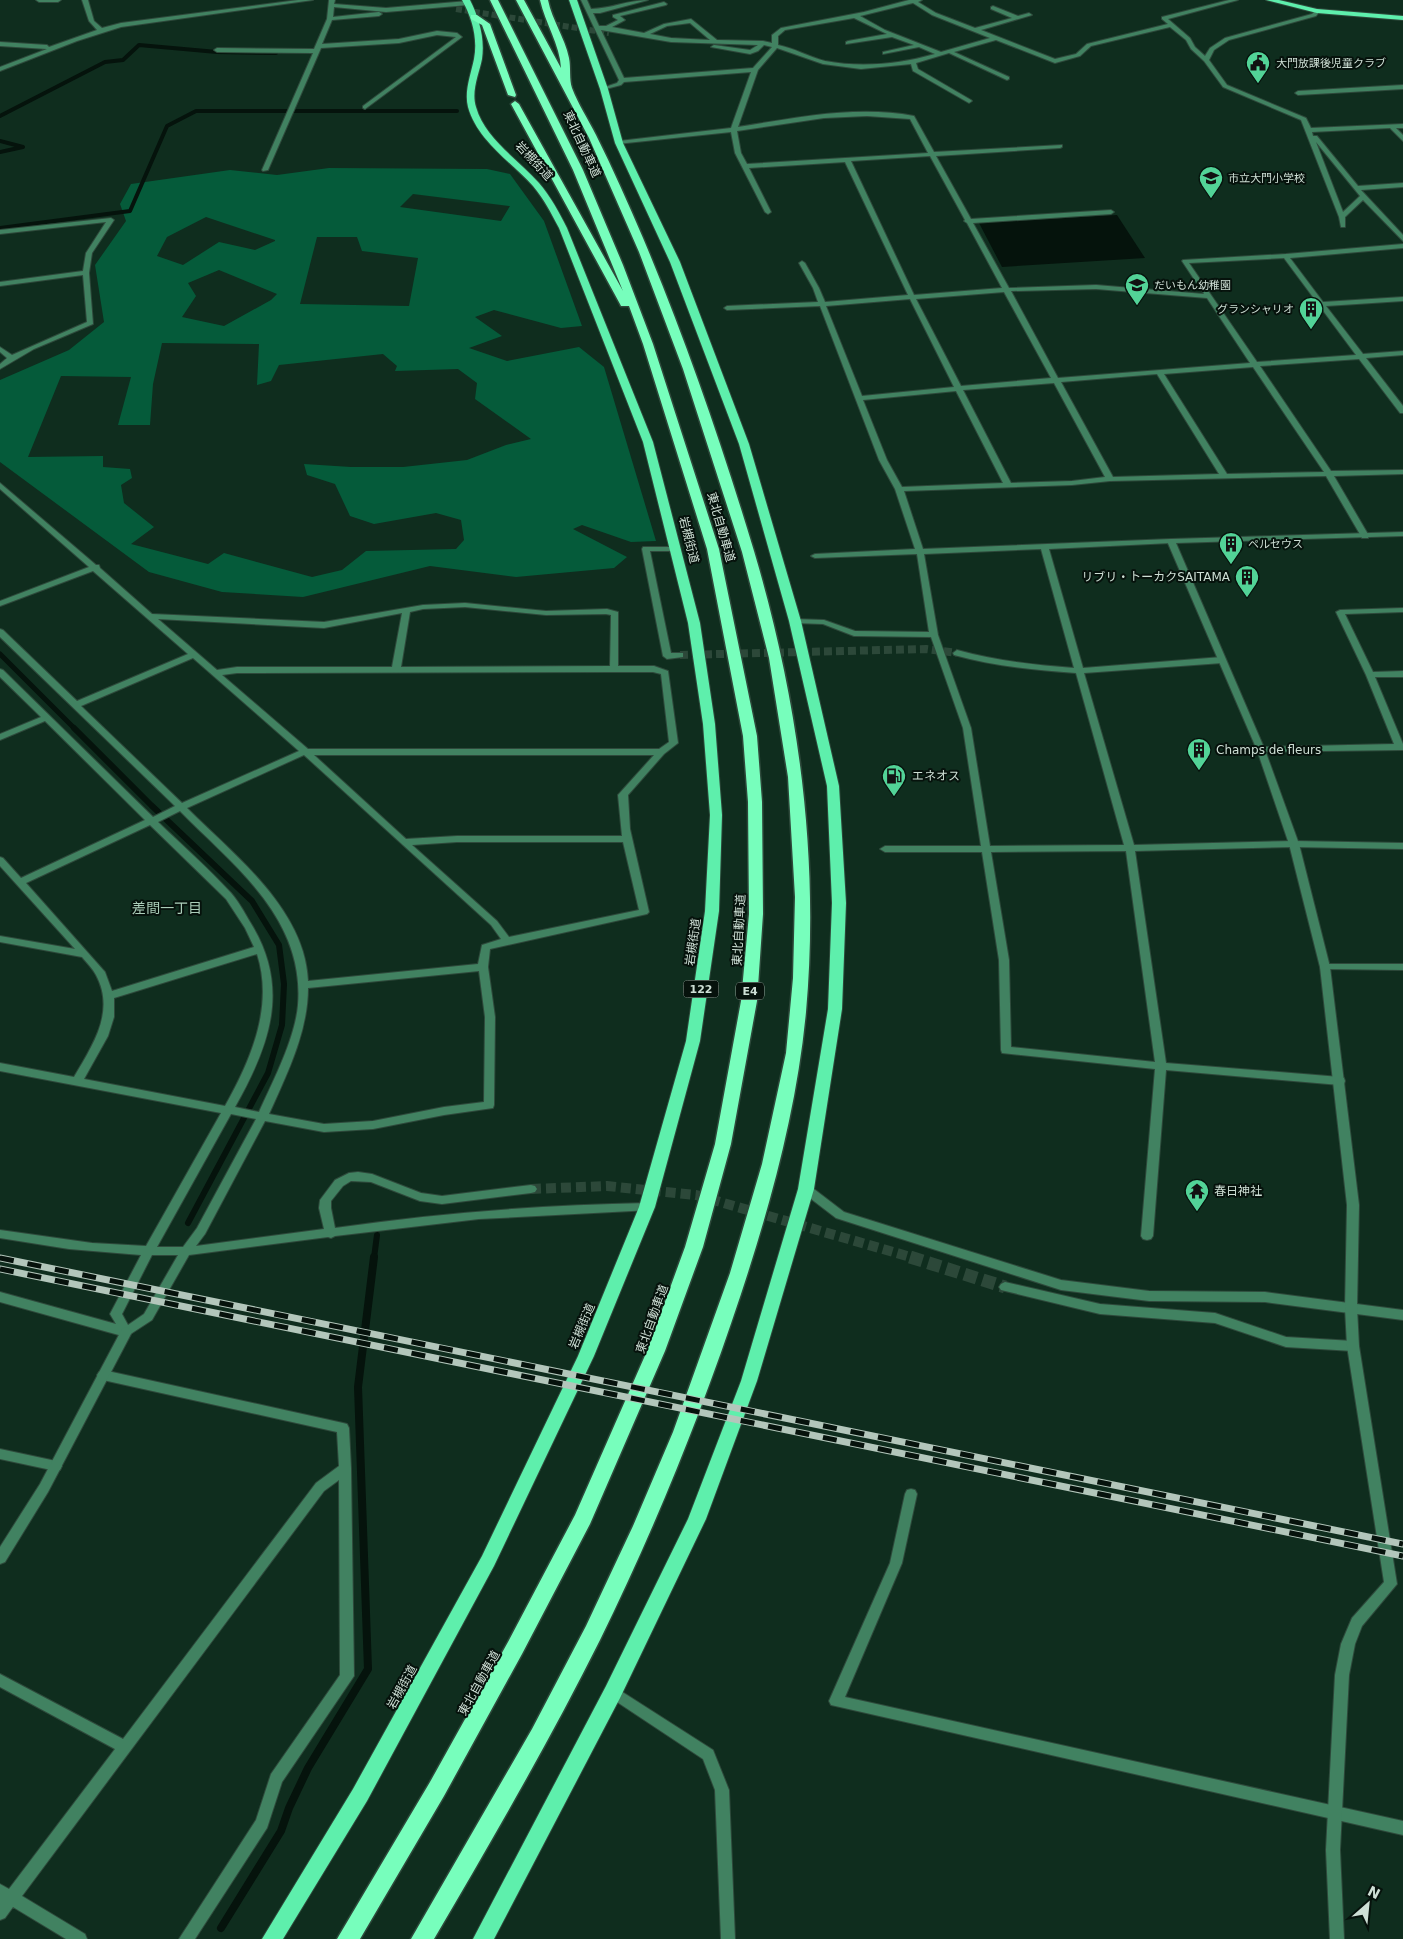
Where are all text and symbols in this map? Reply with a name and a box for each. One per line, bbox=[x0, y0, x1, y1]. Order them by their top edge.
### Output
public building icon: 大門放課後児童クラブ bbox=[1245, 50, 1271, 84]
place label: 大門放課後児童クラブ bbox=[1276, 57, 1386, 70]
street label: 東北自動車道 bbox=[560, 108, 604, 180]
street label: 岩槻街道 bbox=[513, 139, 555, 183]
school or university icon: 市立大門小学校 bbox=[1198, 165, 1224, 199]
place label: 市立大門小学校 bbox=[1228, 172, 1305, 185]
school or university icon: だいもん幼稚園 bbox=[1124, 272, 1150, 306]
place label: だいもん幼稚園 bbox=[1154, 279, 1231, 292]
building icon: グランシャリオ bbox=[1298, 296, 1324, 330]
place label: グランシャリオ bbox=[1217, 303, 1294, 316]
street label: 東北自動車道 bbox=[704, 490, 738, 564]
street label: 岩槻街道 bbox=[676, 515, 702, 565]
building icon: ペルセウス bbox=[1218, 531, 1244, 565]
place label: ペルセウス bbox=[1248, 538, 1303, 551]
building icon: リブリ・トーカクSAITAMA bbox=[1234, 564, 1260, 598]
place label: リブリ・トーカクSAITAMA bbox=[1081, 570, 1231, 584]
building icon: Champs de fleurs bbox=[1186, 737, 1212, 771]
place label: Champs de fleurs bbox=[1216, 743, 1321, 757]
fuel station icon: エネオス bbox=[881, 763, 907, 797]
place label: エネオス bbox=[912, 769, 960, 783]
street label: 東北自動車道 bbox=[730, 894, 748, 966]
district label: 差間一丁目 bbox=[132, 900, 202, 916]
street label: 岩槻街道 bbox=[683, 917, 703, 967]
road number: 122 bbox=[684, 981, 718, 998]
road number: E4 bbox=[736, 982, 764, 999]
temple icon: 春日神社 bbox=[1184, 1178, 1210, 1212]
place label: 春日神社 bbox=[1214, 1184, 1262, 1198]
street label: 東北自動車道 bbox=[633, 1283, 671, 1355]
street label: 岩槻街道 bbox=[566, 1301, 598, 1351]
street label: 東北自動車道 bbox=[455, 1648, 503, 1718]
street label: 岩槻街道 bbox=[384, 1663, 420, 1711]
north arrow bbox=[1343, 1879, 1393, 1929]
text: N bbox=[1365, 1883, 1383, 1902]

